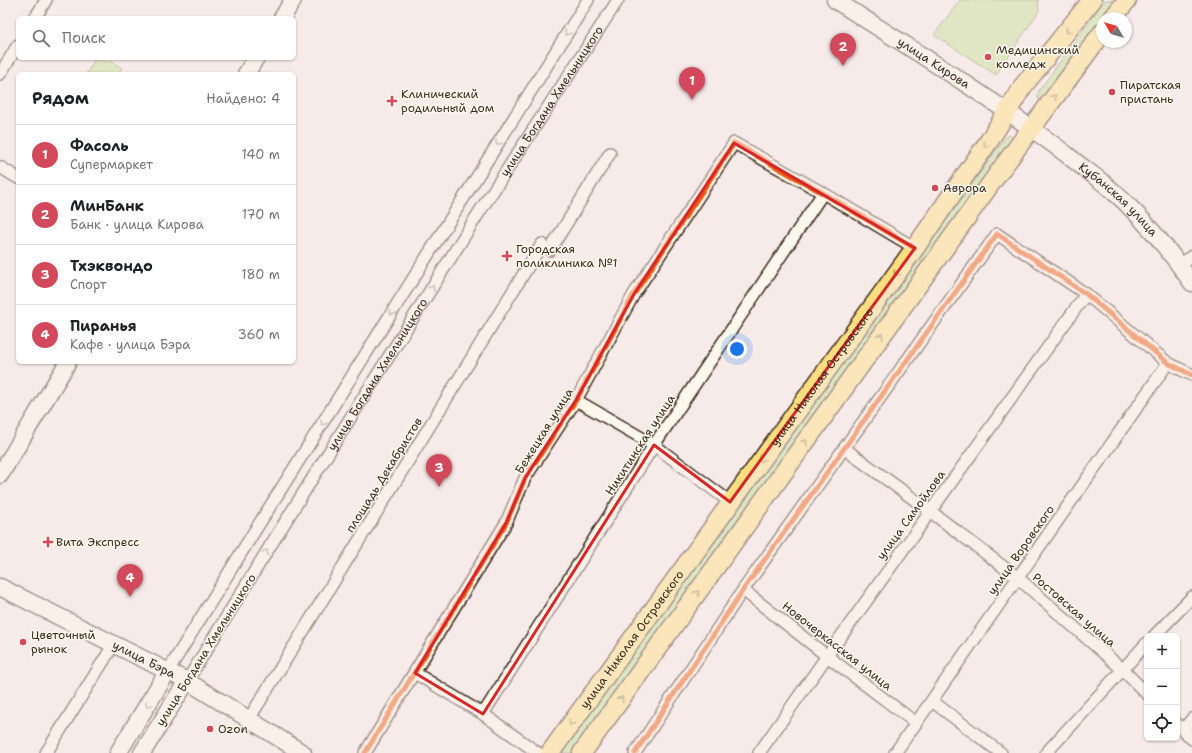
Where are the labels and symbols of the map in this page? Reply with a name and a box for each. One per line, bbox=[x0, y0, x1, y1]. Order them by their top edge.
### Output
north arrow bbox=[1096, 12, 1132, 48]
street label: улица Богдана Хмельницкого bbox=[497, 23, 607, 180]
one-way arrow bbox=[1065, 26, 1072, 33]
one-way arrow bbox=[564, 29, 572, 36]
pin: 2 bbox=[830, 33, 856, 66]
street label: улица Кирова bbox=[894, 34, 973, 93]
place label: Медицинский колледж bbox=[996, 42, 1079, 72]
marker: Медицинский колледж bbox=[983, 52, 993, 62]
pin: 1 bbox=[679, 67, 705, 100]
place label: Пиратская пристань bbox=[1120, 77, 1181, 107]
place label: Клинический родильный дом bbox=[401, 86, 494, 116]
marker: Пиратская пристань bbox=[1107, 87, 1117, 97]
one-way arrow bbox=[1050, 94, 1057, 101]
marker: Клинический родильный дом bbox=[386, 95, 398, 107]
one-way arrow bbox=[495, 139, 503, 146]
one-way arrow bbox=[984, 141, 991, 148]
street label: Кубанская улица bbox=[1075, 159, 1162, 240]
place label: Аврора bbox=[943, 180, 987, 196]
marker: Аврора bbox=[930, 183, 940, 193]
place label: Городская поликлиника №1 bbox=[516, 241, 617, 271]
marker: Городская поликлиника №1 bbox=[501, 250, 513, 262]
one-way arrow bbox=[894, 270, 901, 277]
one-way arrow bbox=[427, 285, 434, 292]
street label: улица Богдана Хмельницкого bbox=[324, 295, 431, 454]
street label: улица Николая Островского bbox=[766, 305, 877, 449]
one-way arrow bbox=[389, 308, 396, 315]
one-way arrow bbox=[876, 334, 883, 341]
your location bbox=[727, 339, 747, 359]
street label: Бежецкая улица bbox=[511, 385, 577, 477]
street label: Никитинская улица bbox=[601, 391, 679, 498]
street label: площадь Декабристов bbox=[342, 414, 426, 536]
one-way arrow bbox=[320, 419, 327, 426]
one-way arrow bbox=[800, 439, 808, 446]
pin: 3 bbox=[426, 454, 452, 487]
one-way arrow bbox=[759, 455, 767, 462]
street label: улица Самойлова bbox=[873, 467, 949, 563]
street label: улица Воровского bbox=[984, 502, 1058, 598]
place label: Вита Экспресс bbox=[56, 534, 139, 550]
marker: Вита Экспресс bbox=[43, 537, 53, 547]
one-way arrow bbox=[261, 550, 268, 557]
pin: 4 bbox=[117, 564, 143, 597]
street label: улица Николая Островского bbox=[577, 567, 687, 712]
street label: Ростовская улица bbox=[1029, 569, 1119, 651]
street label: улица Богдана Хмельницкого bbox=[152, 571, 260, 729]
one-way arrow bbox=[692, 590, 700, 597]
street label: Новочеркасская улица bbox=[779, 598, 896, 694]
place label: Цветочный рынок bbox=[31, 627, 96, 657]
marker: Цветочный рынок bbox=[18, 637, 28, 647]
street label: улица Бэра bbox=[110, 637, 179, 682]
one-way arrow bbox=[616, 696, 623, 703]
one-way arrow bbox=[145, 701, 153, 708]
one-way arrow bbox=[569, 719, 576, 726]
place label: Ozon bbox=[218, 721, 248, 737]
marker: Ozon bbox=[205, 724, 215, 734]

